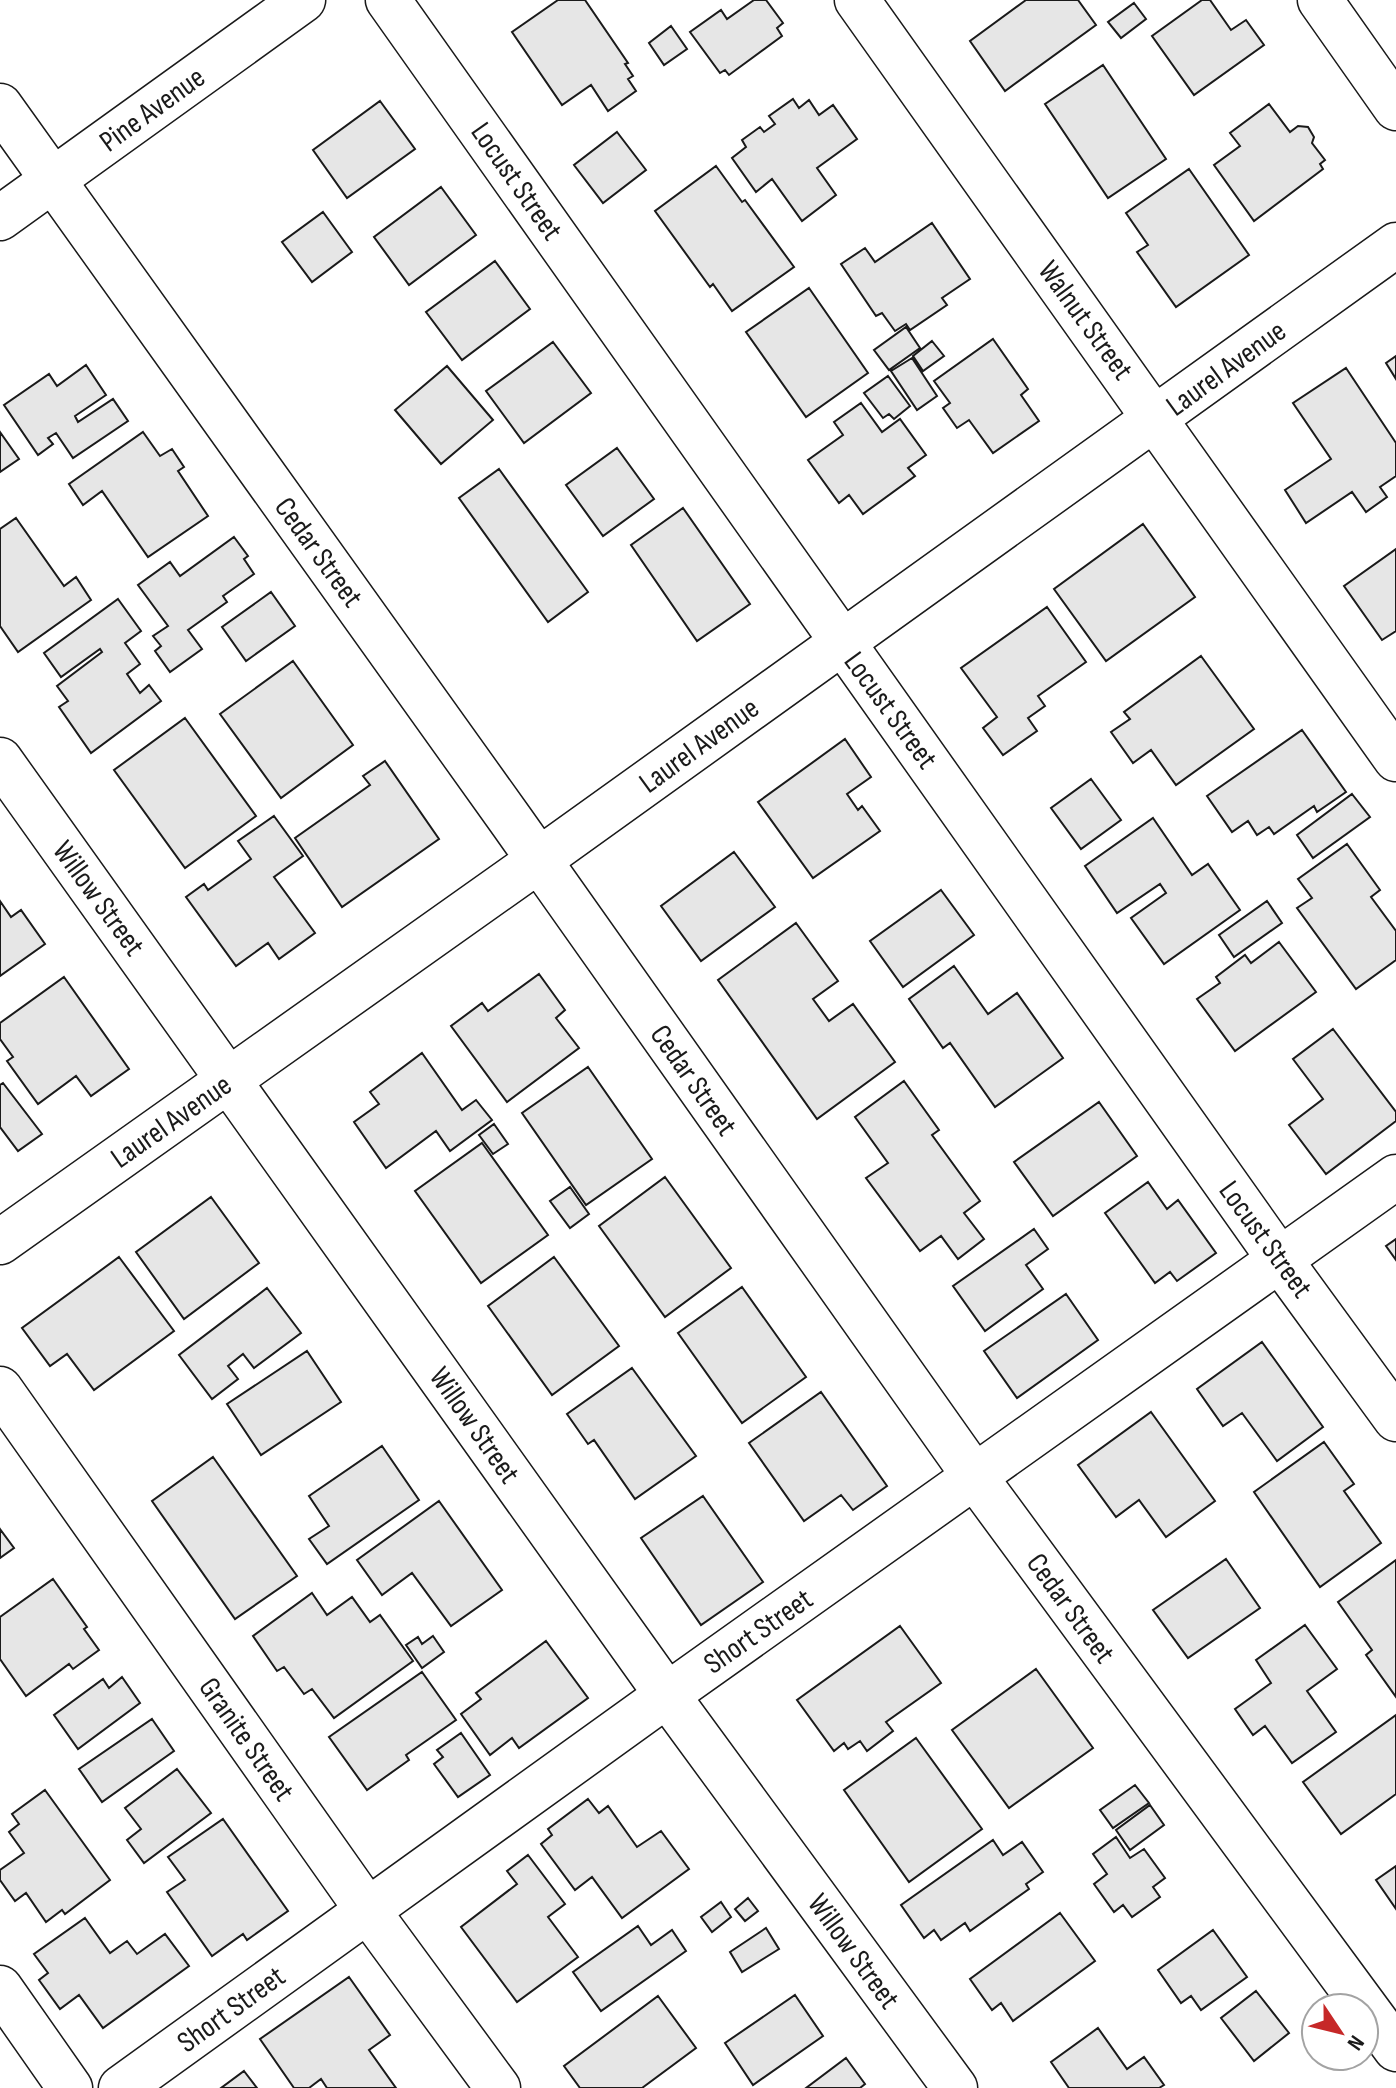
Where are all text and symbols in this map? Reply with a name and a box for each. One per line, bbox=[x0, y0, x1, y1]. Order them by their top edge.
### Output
street label: Pine Avenue bbox=[93, 60, 212, 160]
street label: Locust Street bbox=[463, 116, 570, 247]
street label: Walnut Street bbox=[1030, 254, 1140, 387]
street label: Laurel Avenue bbox=[1160, 313, 1293, 424]
street label: Cedar Street bbox=[266, 491, 370, 615]
street label: Locust Street bbox=[836, 645, 945, 776]
street label: Laurel Avenue bbox=[633, 690, 766, 801]
street label: Willow Street bbox=[44, 834, 152, 963]
street label: Cedar Street bbox=[642, 1018, 744, 1143]
street label: Laurel Avenue bbox=[104, 1067, 239, 1176]
street label: Locust Street bbox=[1211, 1174, 1320, 1305]
street label: Willow Street bbox=[421, 1361, 527, 1491]
street label: Cedar Street bbox=[1018, 1547, 1122, 1671]
street label: Short Street bbox=[697, 1581, 820, 1682]
street label: Granite Street bbox=[191, 1671, 302, 1808]
street label: Willow Street bbox=[799, 1887, 907, 2016]
street label: Short Street bbox=[171, 1959, 292, 2061]
north arrow bbox=[1300, 1992, 1380, 2072]
text: N bbox=[1341, 2030, 1370, 2055]

